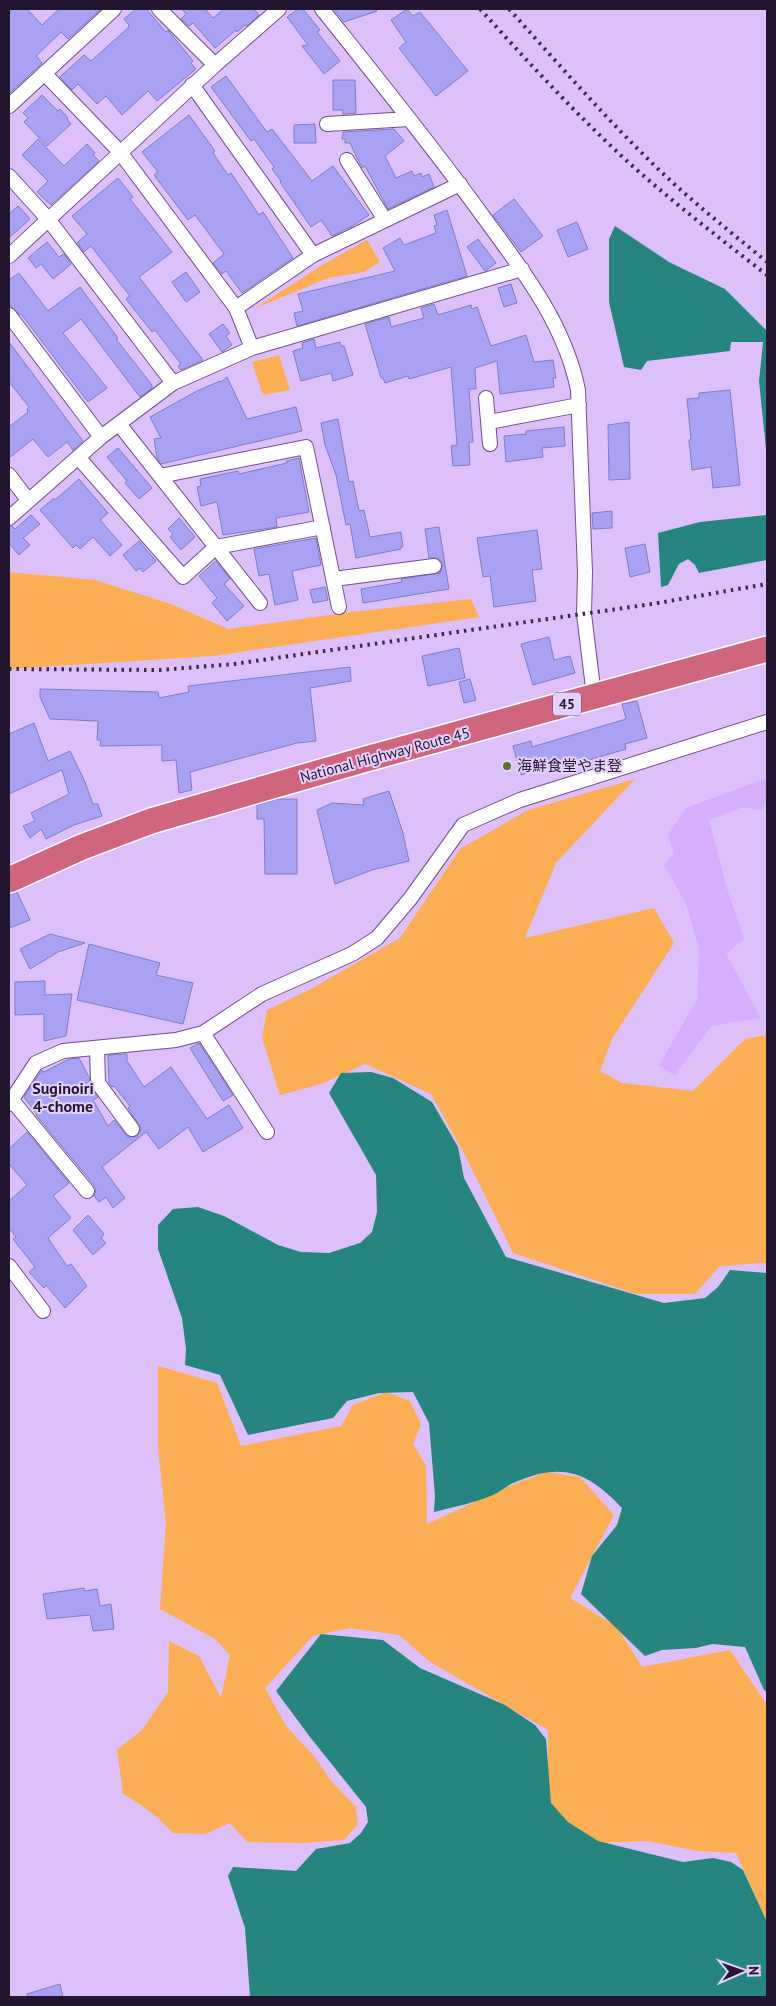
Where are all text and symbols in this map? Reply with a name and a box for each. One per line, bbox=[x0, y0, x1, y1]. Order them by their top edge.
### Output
road number: 45 bbox=[553, 692, 581, 716]
street label: National Highway Route 45 bbox=[298, 723, 472, 786]
place label: 海鮮食堂やま登 bbox=[517, 756, 622, 775]
marker: 海鮮食堂やま登 bbox=[501, 760, 513, 772]
district label: Suginoiri 4-chome bbox=[32, 1078, 94, 1116]
north arrow bbox=[716, 1946, 766, 1996]
text: N bbox=[745, 1966, 763, 1975]

